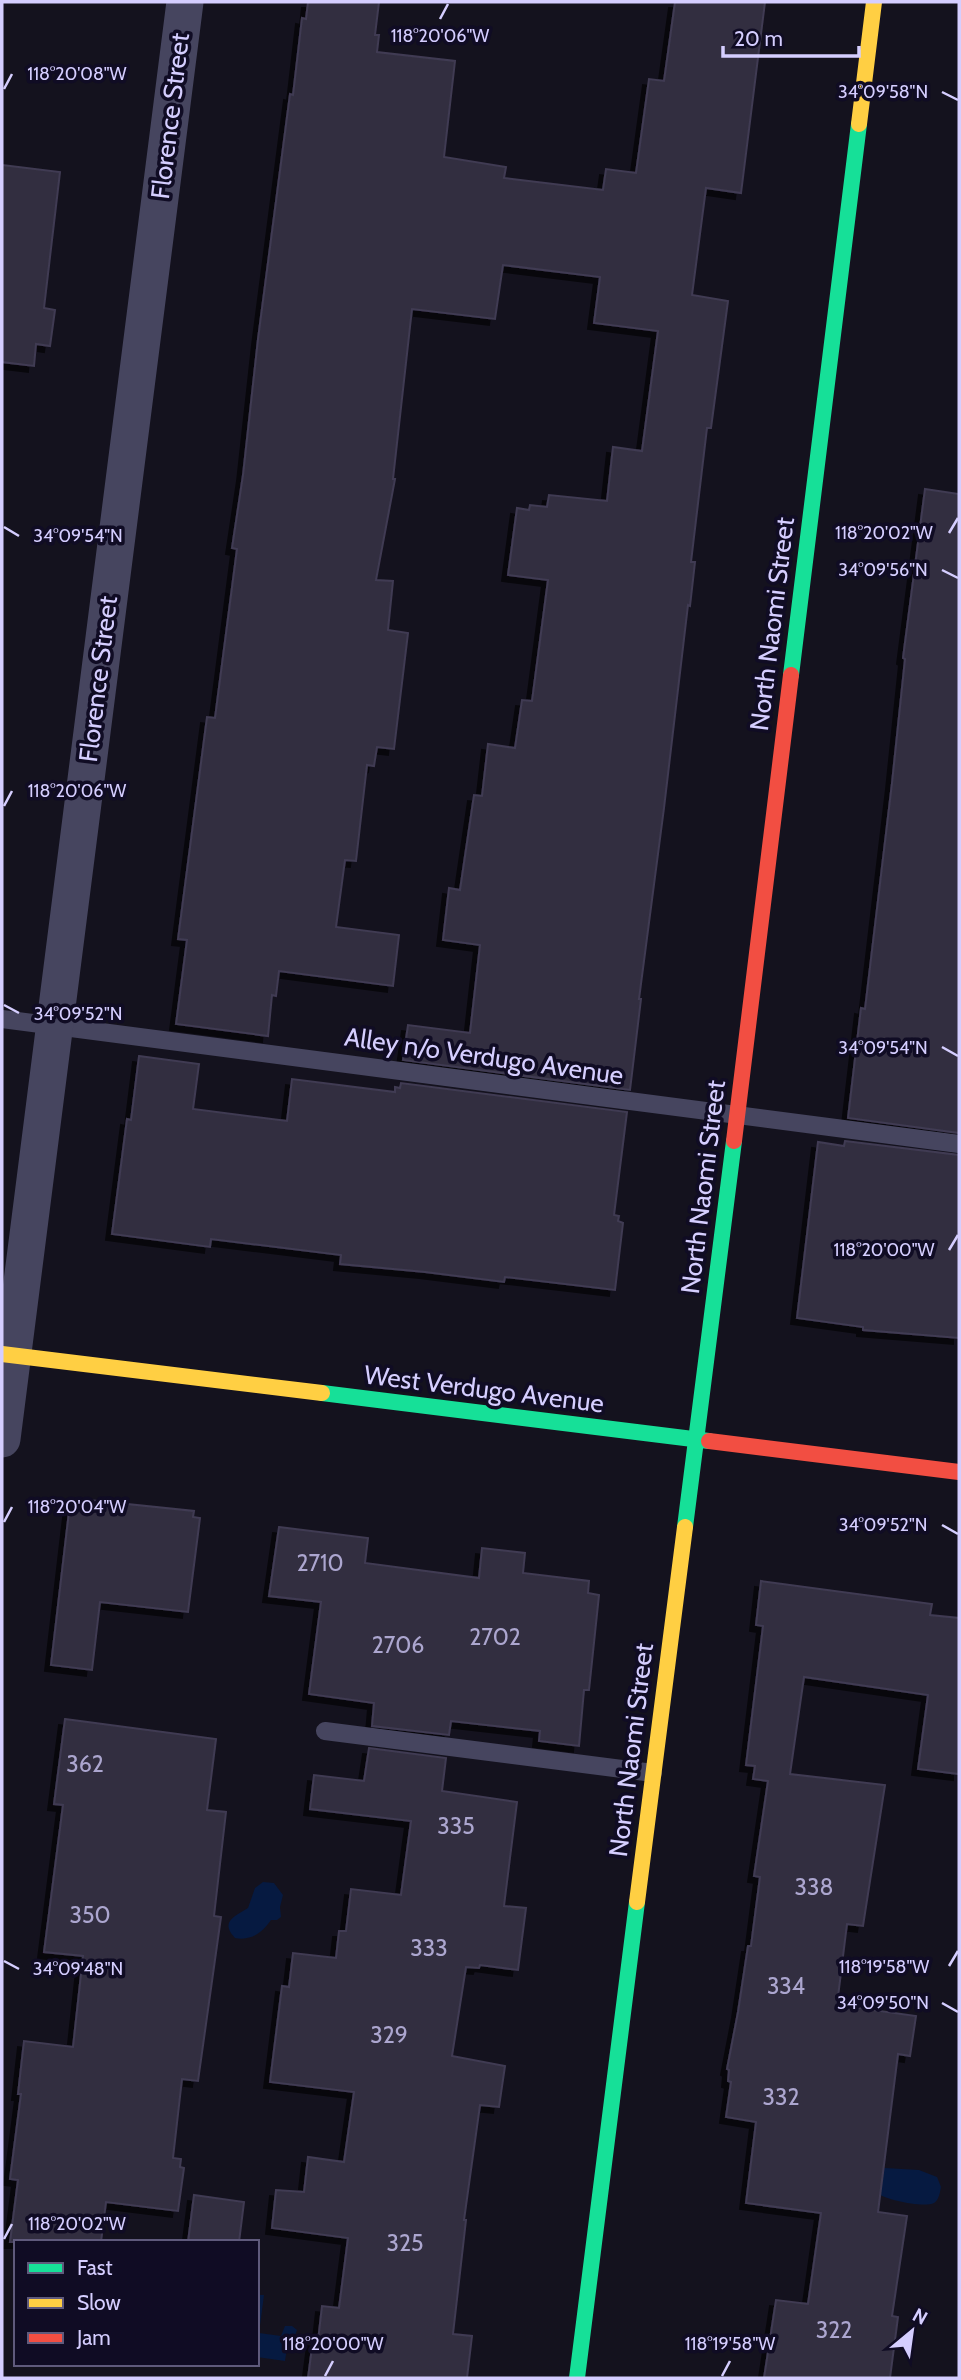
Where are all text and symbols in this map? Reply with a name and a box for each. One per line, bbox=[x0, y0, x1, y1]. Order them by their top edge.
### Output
scale bar bbox=[723, 14, 860, 58]
text: 118°20'06"W bbox=[391, 25, 489, 47]
text: 20 m bbox=[734, 26, 783, 51]
street label: Florence Street bbox=[144, 31, 196, 201]
text: 118°20'08"W bbox=[27, 63, 127, 85]
text: 34°09'58"N bbox=[838, 81, 928, 103]
street label: North Naomi Street bbox=[743, 515, 801, 733]
text: 118°20'02"W bbox=[835, 522, 933, 544]
text: 34°09'54"N bbox=[33, 525, 123, 547]
text: 34°09'56"N bbox=[838, 559, 928, 581]
street label: Florence Street bbox=[72, 594, 124, 764]
text: 118°20'06"W bbox=[28, 780, 126, 802]
text: 34°09'52"N bbox=[34, 1003, 122, 1025]
street label: Alley n/o Verdugo Avenue bbox=[343, 1021, 625, 1091]
text: 34°09'54"N bbox=[838, 1037, 928, 1059]
street label: North Naomi Street bbox=[674, 1078, 732, 1296]
text: 118°20'00"W bbox=[834, 1239, 934, 1261]
street label: West Verdugo Avenue bbox=[362, 1358, 606, 1420]
text: 118°20'04"W bbox=[28, 1496, 126, 1518]
text: 34°09'52"N bbox=[839, 1514, 927, 1536]
house number: 2710 bbox=[296, 1549, 344, 1577]
house number: 2702 bbox=[469, 1623, 521, 1651]
house number: 2706 bbox=[372, 1631, 424, 1659]
street label: North Naomi Street bbox=[602, 1641, 660, 1859]
house number: 362 bbox=[66, 1750, 104, 1778]
house number: 335 bbox=[437, 1812, 475, 1840]
house number: 338 bbox=[795, 1873, 833, 1901]
house number: 350 bbox=[70, 1901, 110, 1929]
house number: 333 bbox=[410, 1934, 448, 1962]
text: 118°19'58"W bbox=[839, 1956, 929, 1978]
text: 34°09'48"N bbox=[33, 1958, 123, 1980]
house number: 334 bbox=[767, 1972, 805, 2000]
text: 34°09'50"N bbox=[837, 1992, 929, 2014]
house number: 329 bbox=[370, 2021, 408, 2049]
house number: 332 bbox=[763, 2083, 799, 2111]
text: 118°20'02"W bbox=[28, 2213, 126, 2235]
house number: 325 bbox=[387, 2229, 423, 2257]
legend bbox=[14, 2240, 259, 2366]
text: Fast bbox=[77, 2255, 113, 2280]
text: Slow bbox=[77, 2290, 121, 2315]
north arrow bbox=[877, 2296, 947, 2366]
text: N bbox=[909, 2303, 931, 2330]
house number: 322 bbox=[816, 2316, 852, 2344]
text: Jam bbox=[76, 2325, 111, 2350]
text: 118°20'00"W bbox=[283, 2333, 383, 2355]
text: 118°19'58"W bbox=[685, 2333, 775, 2355]

